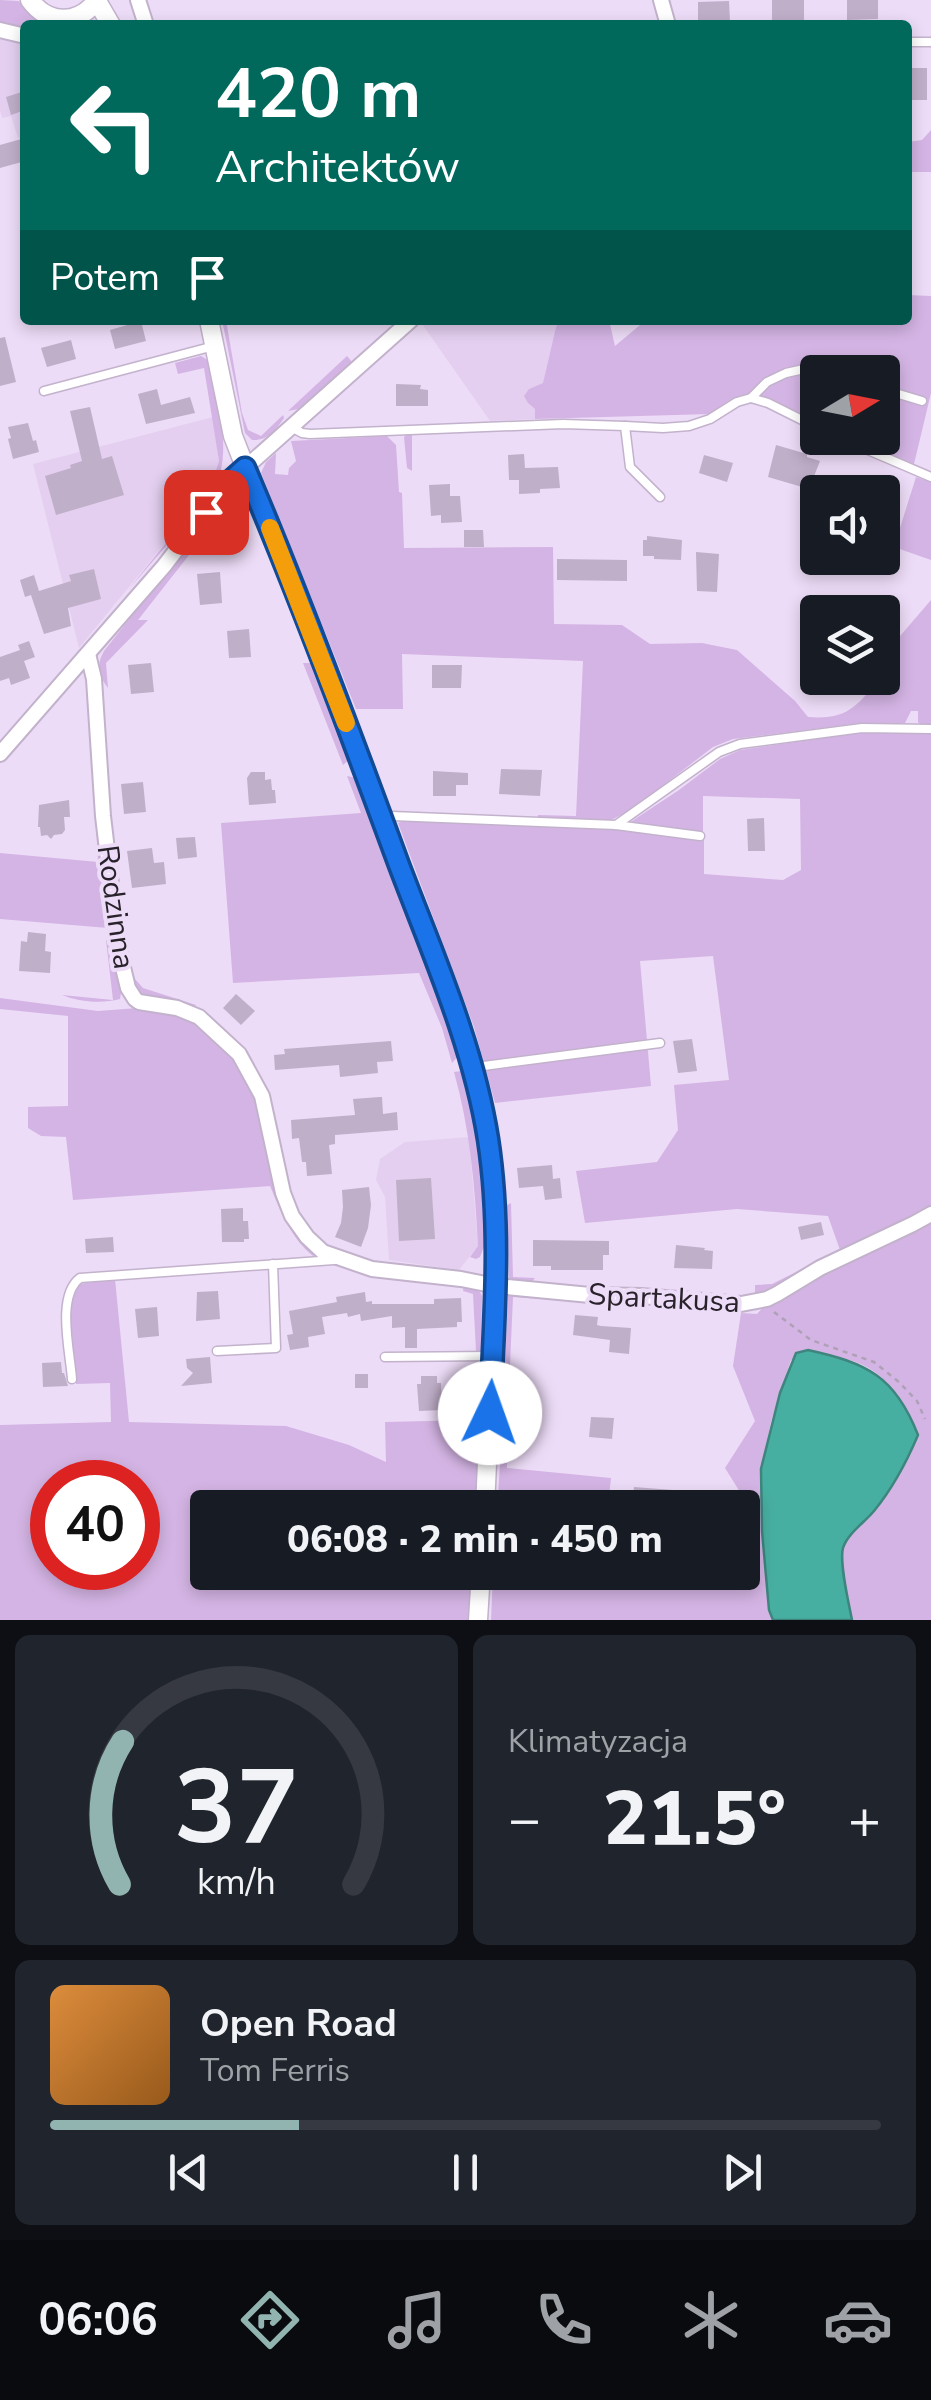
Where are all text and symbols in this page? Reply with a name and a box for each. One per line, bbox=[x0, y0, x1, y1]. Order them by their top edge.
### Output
text: 420 m bbox=[215, 46, 421, 142]
icon: left bbox=[50, 60, 180, 190]
text: Architektów bbox=[215, 137, 460, 198]
icon: arrive bbox=[180, 250, 235, 305]
text: Potem bbox=[50, 252, 160, 303]
north arrow bbox=[800, 355, 900, 455]
map controls bbox=[800, 355, 900, 695]
pin bbox=[164, 470, 249, 555]
button: sound bbox=[800, 475, 900, 575]
icon: arrive bbox=[179, 485, 234, 540]
button: layers bbox=[800, 595, 900, 695]
street label: Rodzinna bbox=[87, 842, 144, 972]
street label: Spartakusa bbox=[587, 1274, 741, 1323]
position arrow bbox=[438, 1361, 542, 1465]
speed limit sign: 40 bbox=[30, 1460, 160, 1590]
text: 06:08 · 2 min · 450 m bbox=[287, 1514, 663, 1565]
text: Klimatyzacja bbox=[508, 1720, 688, 1763]
text: 37 bbox=[174, 1737, 299, 1879]
text: 21.5° bbox=[603, 1768, 786, 1870]
text: − bbox=[508, 1782, 541, 1857]
text: + bbox=[848, 1782, 881, 1857]
text: km/h bbox=[197, 1858, 276, 1907]
text: Open Road bbox=[200, 1998, 397, 2049]
text: Tom Ferris bbox=[200, 2049, 350, 2092]
icon: previous bbox=[161, 2145, 216, 2200]
icon: pause bbox=[438, 2145, 493, 2200]
icon: next bbox=[715, 2145, 770, 2200]
icon: directions bbox=[235, 2285, 305, 2355]
icon: music bbox=[382, 2285, 452, 2355]
icon: phone bbox=[529, 2285, 599, 2355]
icon: climate bbox=[676, 2285, 746, 2355]
icon: car bbox=[823, 2285, 893, 2355]
text: 06:06 bbox=[38, 2290, 158, 2351]

